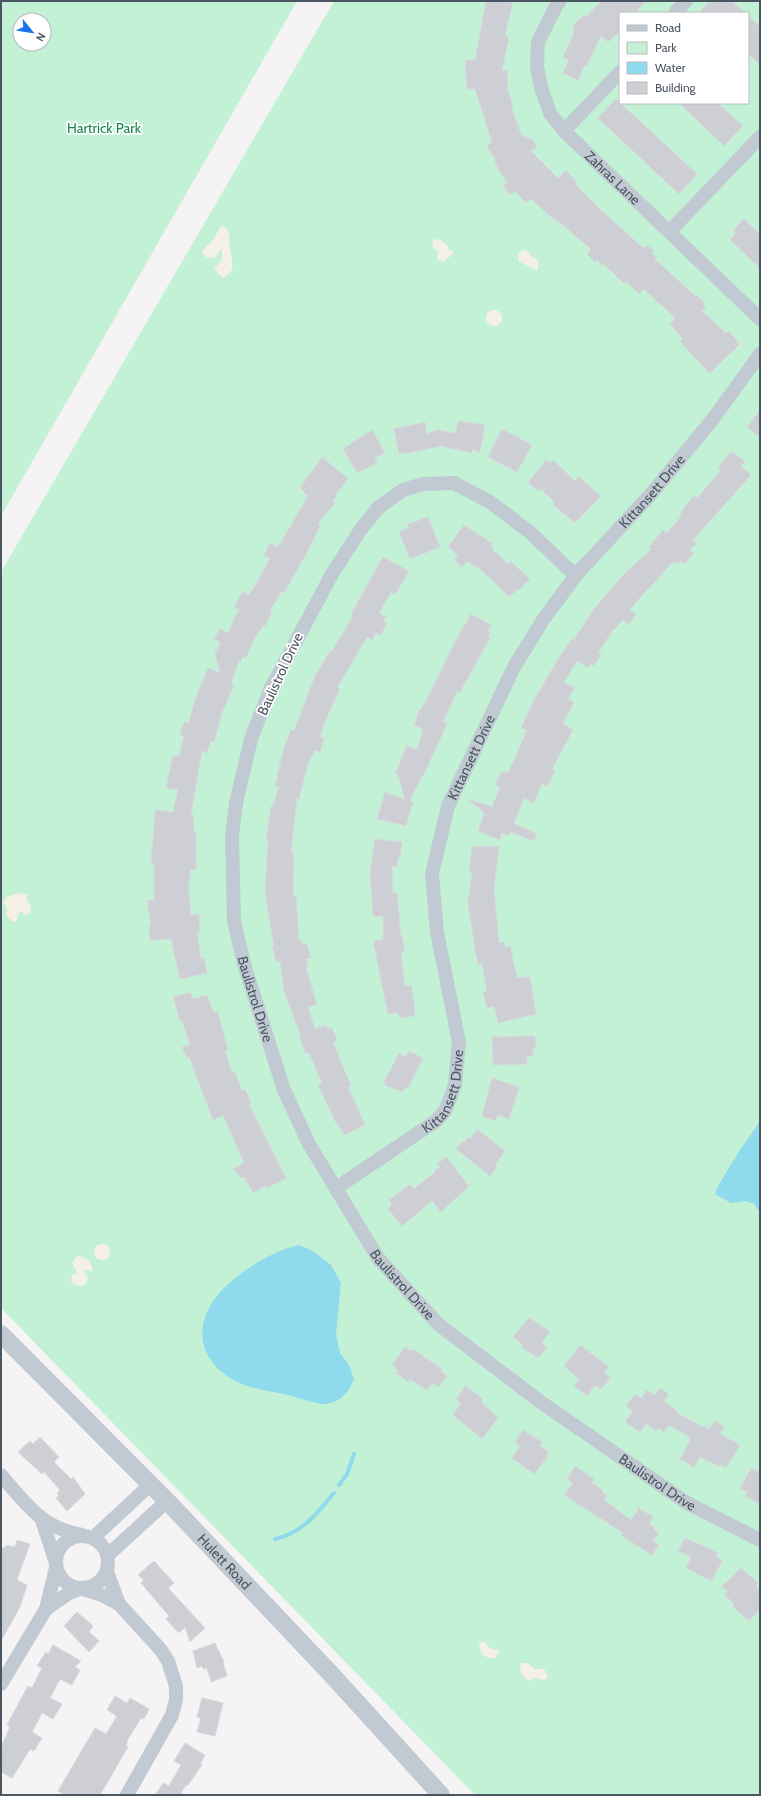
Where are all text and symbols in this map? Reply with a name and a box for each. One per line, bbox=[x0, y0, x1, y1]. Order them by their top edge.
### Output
north arrow bbox=[12, 12, 52, 52]
legend bbox=[619, 12, 749, 104]
text: Road bbox=[655, 20, 681, 35]
text: N bbox=[33, 30, 49, 44]
text: Park bbox=[655, 40, 677, 55]
text: Water bbox=[655, 60, 686, 75]
text: Building bbox=[655, 80, 697, 95]
park label: Hartrick Park bbox=[67, 119, 142, 137]
street label: Zahras Lane bbox=[581, 147, 644, 209]
street label: Kittansett Drive bbox=[615, 451, 689, 532]
street label: Baulistrol Drive bbox=[253, 630, 307, 718]
street label: Kittansett Drive bbox=[443, 712, 499, 803]
street label: Baulistrol Drive bbox=[233, 954, 277, 1044]
street label: Kittansett Drive bbox=[418, 1049, 467, 1137]
street label: Baulistrol Drive bbox=[366, 1246, 439, 1324]
street label: Baulistrol Drive bbox=[616, 1450, 699, 1515]
street label: Hulett Road bbox=[194, 1530, 255, 1593]

